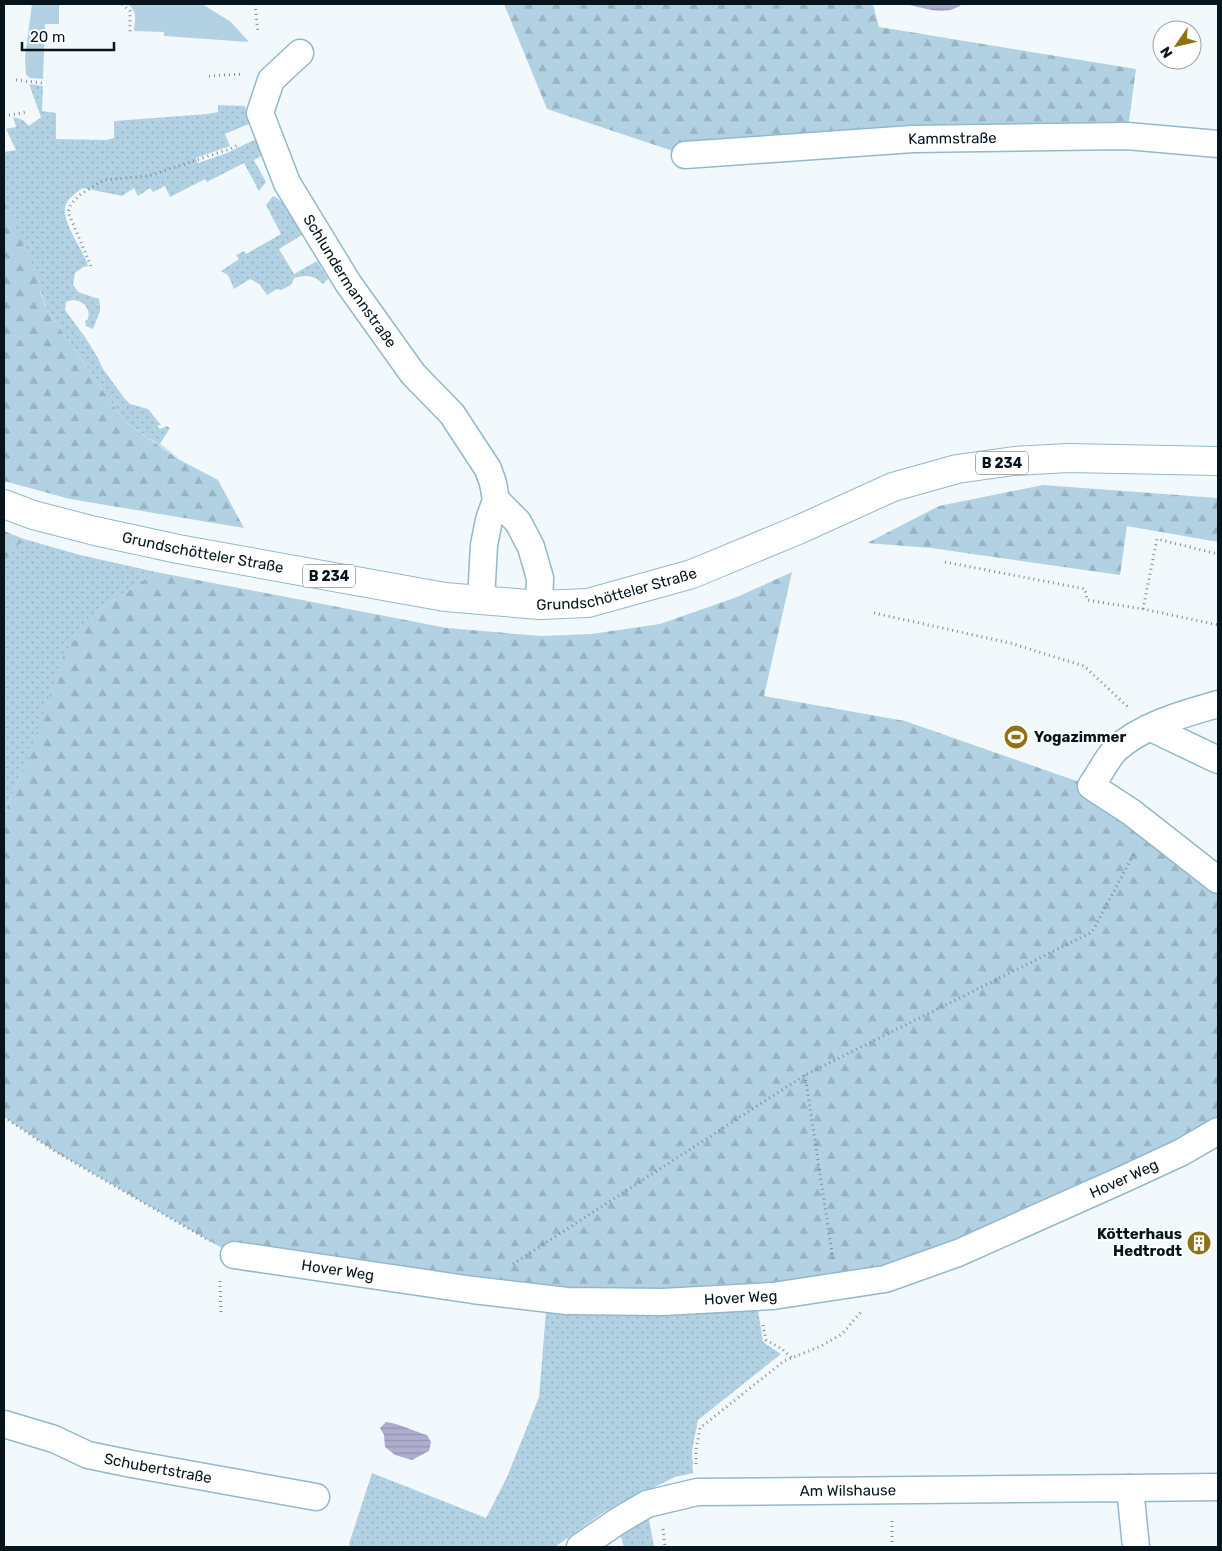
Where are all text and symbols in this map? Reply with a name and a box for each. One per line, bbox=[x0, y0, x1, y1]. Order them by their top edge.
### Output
scale bar bbox=[22, 20, 115, 52]
north arrow bbox=[1152, 20, 1202, 70]
text: 20 m bbox=[30, 28, 65, 46]
text: N bbox=[1157, 43, 1177, 61]
street label: Kammstraße bbox=[908, 129, 997, 148]
street label: Schlundermannstraße bbox=[299, 211, 400, 351]
road number: B 234 bbox=[976, 452, 1028, 474]
street label: Grundschötteler Straße bbox=[120, 528, 285, 577]
road number: B 234 bbox=[303, 564, 355, 588]
street label: Grundschötteler Straße bbox=[536, 564, 700, 614]
sports icon: Yogazimmer bbox=[1003, 724, 1029, 750]
place label: Yogazimmer bbox=[1034, 728, 1126, 746]
street label: Hover Weg bbox=[1087, 1155, 1161, 1202]
place label: Kötterhaus Hedtrodt bbox=[1097, 1225, 1182, 1260]
building icon: Kötterhaus Hedtrodt bbox=[1186, 1230, 1212, 1256]
street label: Hover Weg bbox=[300, 1256, 376, 1284]
street label: Hover Weg bbox=[704, 1287, 778, 1309]
street label: Schubertstraße bbox=[102, 1449, 213, 1487]
street label: Am Wilshause bbox=[800, 1481, 896, 1500]

